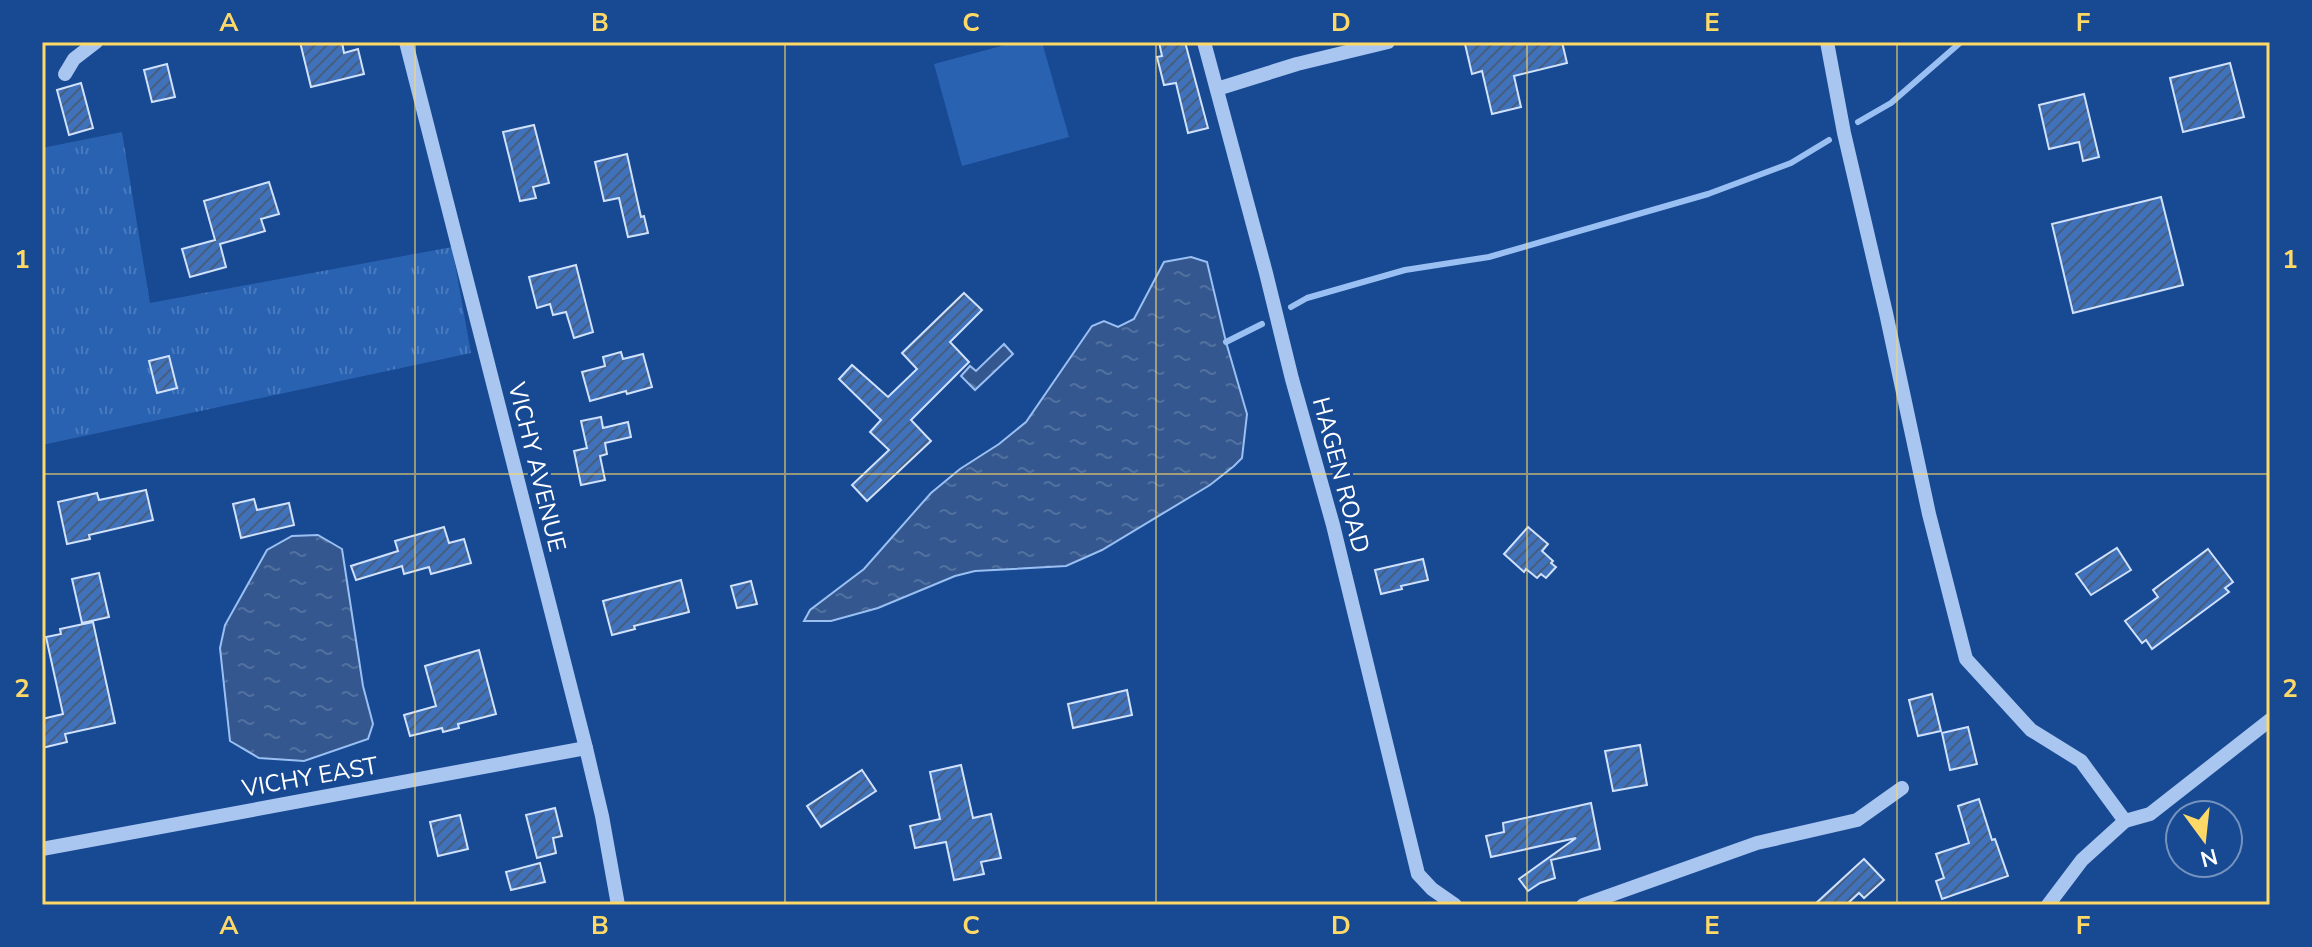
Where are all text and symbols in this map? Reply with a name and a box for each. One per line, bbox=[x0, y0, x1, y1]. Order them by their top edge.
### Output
text: A bbox=[219, 5, 239, 40]
text: B bbox=[591, 5, 609, 40]
text: C bbox=[962, 5, 980, 40]
text: D bbox=[1331, 5, 1351, 40]
text: E bbox=[1704, 5, 1720, 40]
text: F bbox=[2076, 5, 2090, 40]
text: 1 bbox=[14, 242, 30, 277]
text: 1 bbox=[2282, 242, 2298, 277]
street label: VICHY AVENUE bbox=[500, 378, 574, 555]
street label: HAGEN ROAD bbox=[1305, 394, 1377, 556]
text: 2 bbox=[14, 671, 30, 706]
text: 2 bbox=[2282, 671, 2298, 706]
street label: VICHY EAST bbox=[239, 749, 381, 805]
north arrow bbox=[2164, 799, 2244, 879]
text: N bbox=[2197, 841, 2221, 874]
text: A bbox=[219, 908, 239, 943]
text: B bbox=[591, 908, 609, 943]
text: C bbox=[962, 908, 980, 943]
text: D bbox=[1331, 908, 1351, 943]
text: E bbox=[1704, 908, 1720, 943]
text: F bbox=[2076, 908, 2090, 943]

